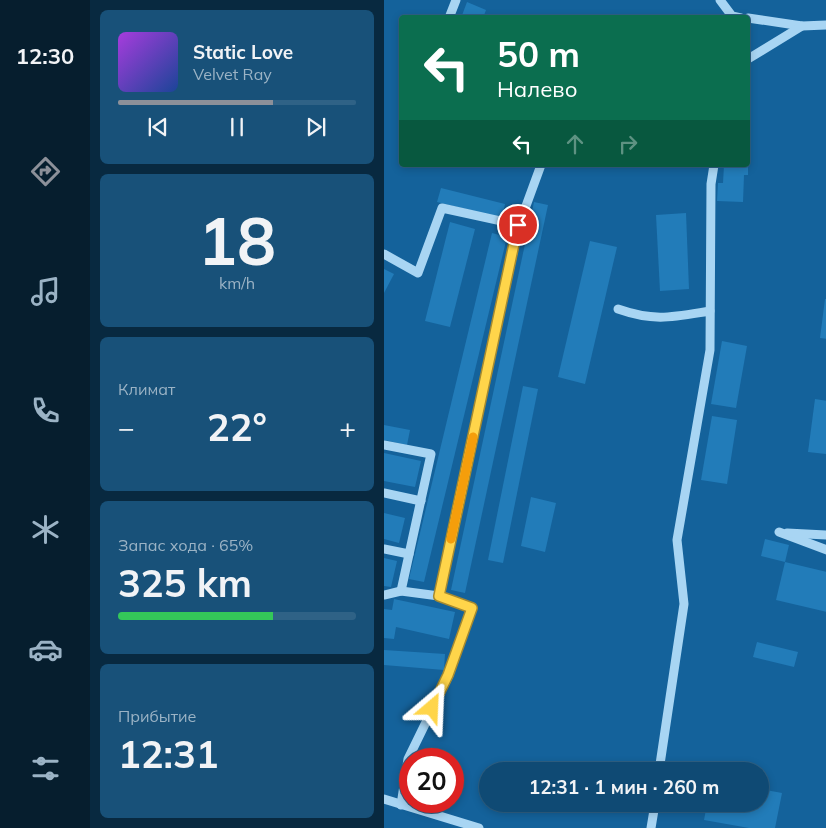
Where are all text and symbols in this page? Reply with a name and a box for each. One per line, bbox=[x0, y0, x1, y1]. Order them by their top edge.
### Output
text: 50 m bbox=[497, 32, 580, 76]
icon: left bbox=[414, 35, 479, 100]
text: Static Love bbox=[193, 40, 293, 64]
text: 12:30 bbox=[16, 42, 74, 70]
text: Velvet Ray bbox=[193, 64, 272, 84]
text: Налево bbox=[497, 75, 577, 103]
icon: previous bbox=[144, 113, 172, 141]
icon: pause bbox=[223, 113, 251, 141]
icon: next bbox=[302, 113, 330, 141]
icon: left bbox=[508, 130, 536, 158]
icon: ahead bbox=[561, 130, 589, 158]
icon: right bbox=[614, 130, 642, 158]
icon: directions bbox=[28, 154, 63, 189]
text: 18 bbox=[198, 200, 276, 281]
pin bbox=[497, 204, 539, 246]
icon: arrive bbox=[504, 211, 532, 239]
text: km/h bbox=[219, 273, 255, 293]
icon: music bbox=[28, 274, 63, 309]
text: Климат bbox=[118, 379, 175, 399]
icon: phone bbox=[28, 393, 63, 428]
text: 22° bbox=[207, 403, 267, 451]
text: − bbox=[118, 410, 135, 445]
text: + bbox=[339, 410, 356, 445]
icon: climate bbox=[28, 512, 63, 547]
text: Запас хода · 65% bbox=[118, 535, 253, 555]
text: 325 km bbox=[118, 559, 252, 607]
icon: car bbox=[28, 632, 63, 667]
position arrow bbox=[405, 681, 457, 733]
text: Прибытие bbox=[118, 706, 196, 726]
text: 12:31 bbox=[118, 730, 219, 778]
speed limit sign: 20 bbox=[399, 748, 464, 813]
icon: filters bbox=[28, 751, 63, 786]
text: 12:31 · 1 мин · 260 m bbox=[529, 775, 719, 799]

